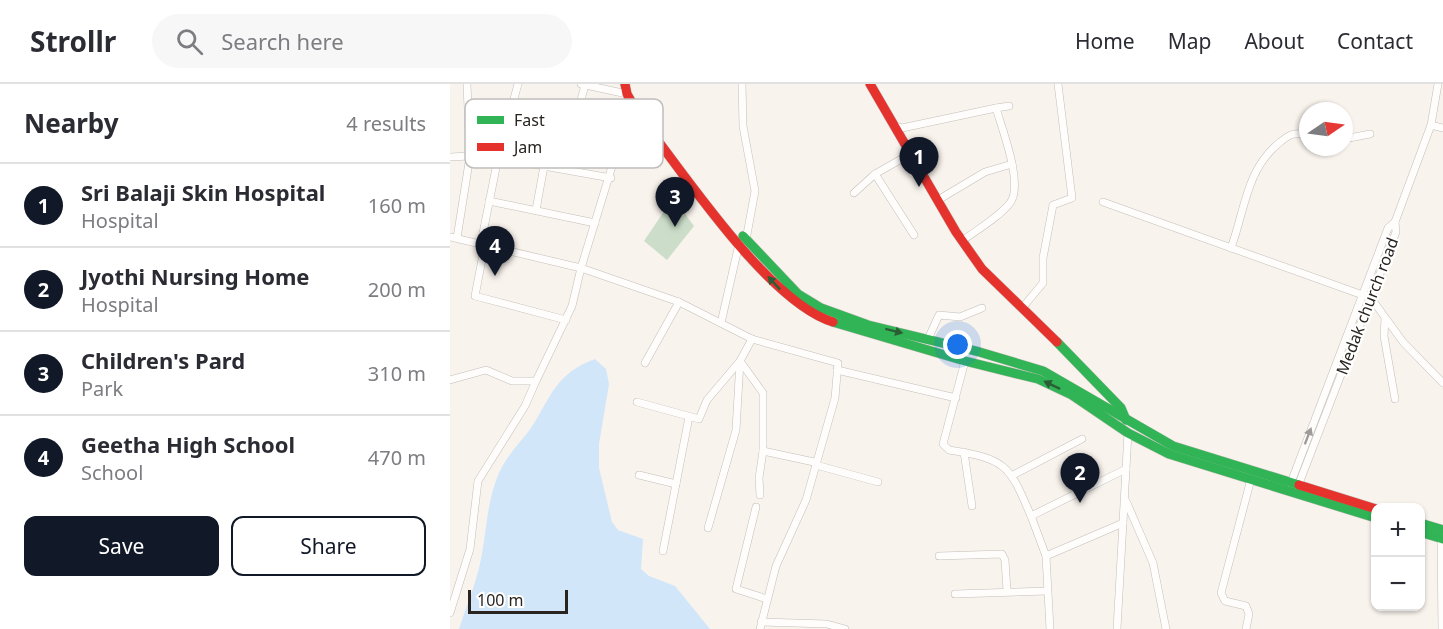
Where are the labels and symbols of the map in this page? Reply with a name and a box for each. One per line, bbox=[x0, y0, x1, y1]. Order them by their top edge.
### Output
legend bbox=[465, 99, 663, 168]
north arrow bbox=[1299, 102, 1353, 156]
text: Fast bbox=[514, 109, 545, 131]
text: Jam bbox=[512, 136, 542, 158]
pin: 1 bbox=[900, 138, 938, 187]
pin: 3 bbox=[656, 178, 694, 227]
pin: 4 bbox=[476, 226, 514, 276]
street label: Medak church road bbox=[1331, 234, 1403, 378]
one-way arrow bbox=[768, 276, 781, 291]
one-way arrow bbox=[885, 326, 904, 336]
your location bbox=[943, 330, 972, 359]
one-way arrow bbox=[1043, 381, 1060, 390]
one-way arrow bbox=[1304, 427, 1314, 445]
pin: 2 bbox=[1060, 454, 1100, 503]
scale bar bbox=[468, 587, 568, 614]

